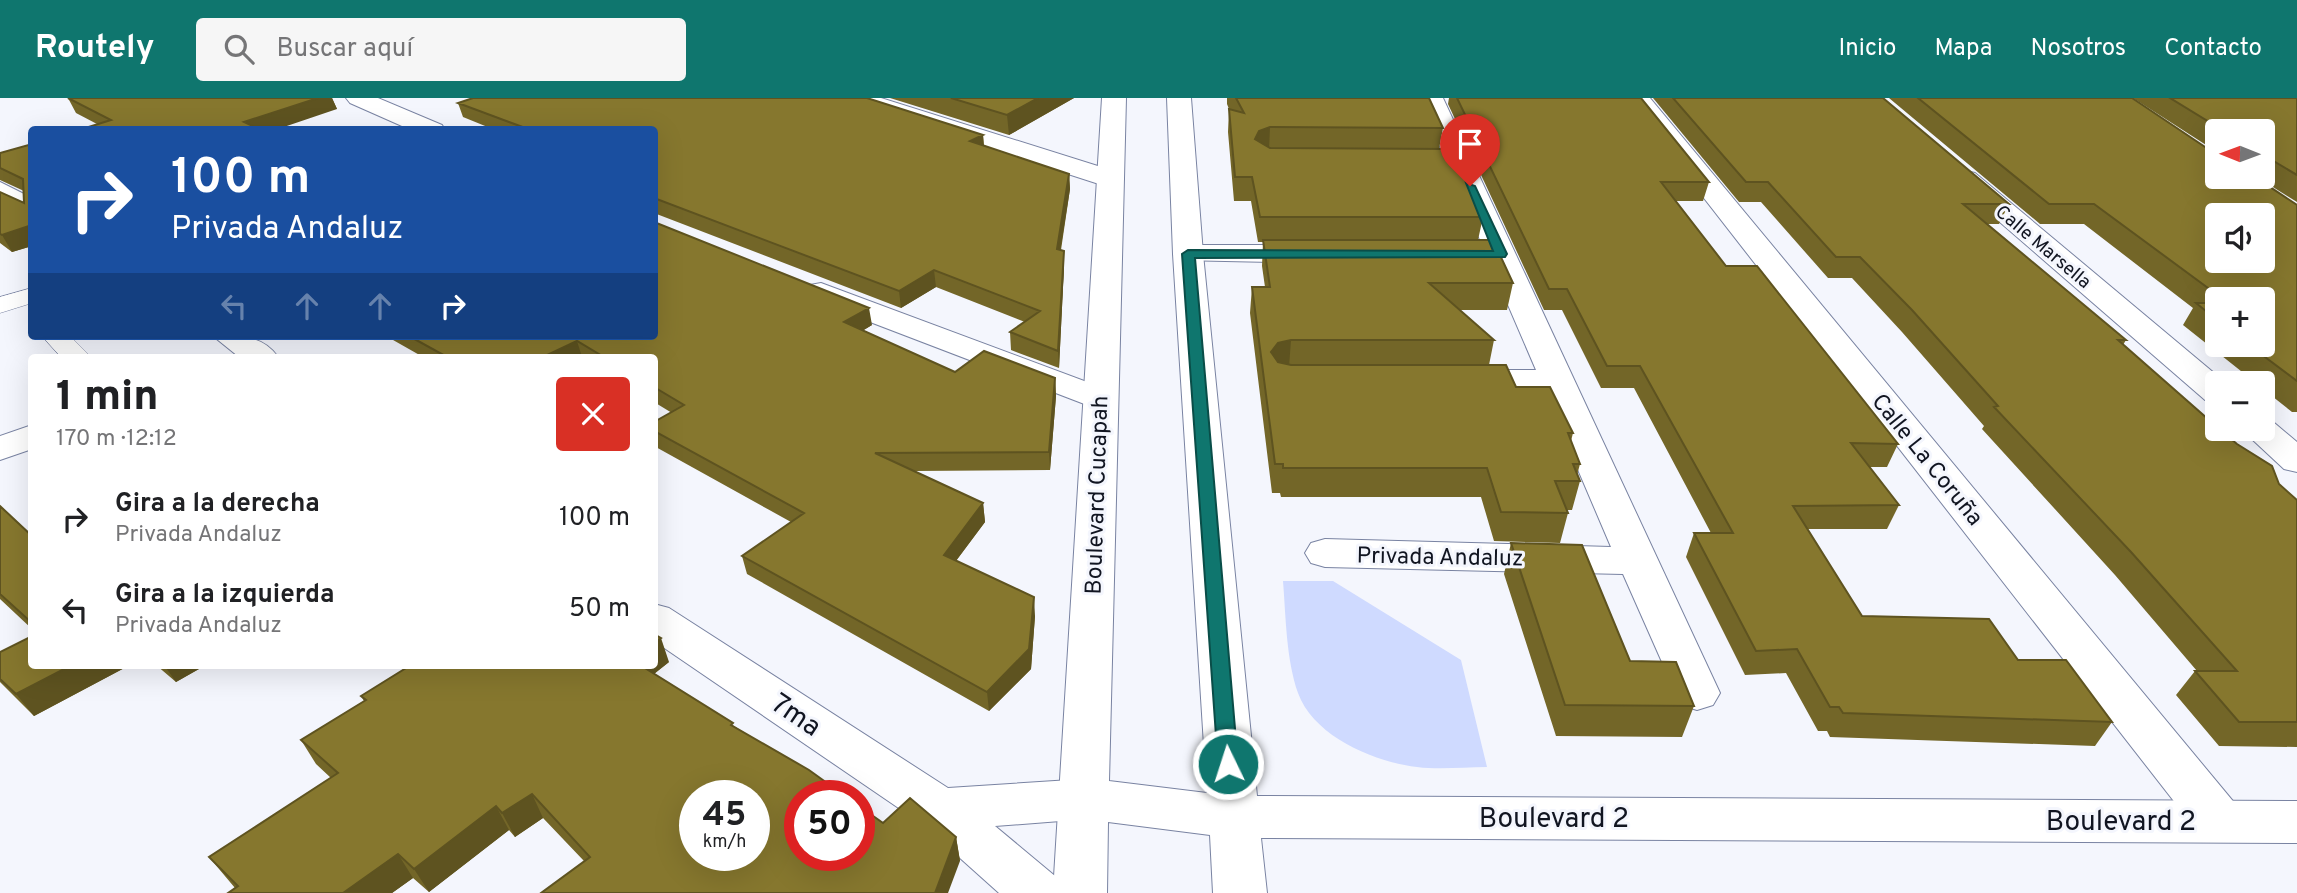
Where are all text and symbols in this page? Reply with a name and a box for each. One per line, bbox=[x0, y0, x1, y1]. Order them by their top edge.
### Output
search box bbox=[196, 18, 686, 81]
text: Routely bbox=[35, 28, 154, 70]
icon: search bbox=[220, 30, 258, 68]
text: Buscar aquí bbox=[276, 33, 413, 66]
text: Inicio bbox=[1839, 34, 1896, 64]
text: Mapa bbox=[1934, 34, 1993, 64]
text: Nosotros bbox=[2031, 34, 2126, 64]
text: Contacto bbox=[2164, 34, 2262, 64]
pin bbox=[1440, 114, 1500, 186]
north arrow bbox=[2205, 119, 2275, 189]
map controls bbox=[2205, 119, 2275, 441]
icon: arrive bbox=[1451, 125, 1489, 163]
text: 100 m bbox=[171, 149, 310, 211]
icon: right bbox=[56, 154, 147, 245]
street label: Calle Marsella bbox=[1990, 200, 2096, 295]
button: sound bbox=[2205, 203, 2275, 273]
text: Privada Andaluz bbox=[171, 210, 403, 250]
icon: left bbox=[215, 287, 253, 325]
icon: ahead bbox=[288, 287, 326, 325]
icon: ahead bbox=[361, 287, 399, 325]
icon: right bbox=[434, 287, 472, 325]
button: + bbox=[2205, 287, 2275, 357]
button: − bbox=[2205, 371, 2275, 441]
text: 1 min bbox=[56, 372, 159, 425]
button: close bbox=[556, 377, 630, 451]
street label: Calle La Coruña bbox=[1864, 389, 1988, 533]
street label: Boulevard Cucapah bbox=[1081, 395, 1116, 595]
text: 170 m · 12:12 bbox=[56, 425, 177, 454]
text: Gira a la derecha bbox=[115, 488, 320, 521]
icon: right bbox=[56, 500, 94, 538]
text: 100 m bbox=[559, 502, 630, 535]
text: Privada Andaluz bbox=[115, 521, 282, 550]
street label: Privada Andaluz bbox=[1356, 543, 1524, 574]
text: Gira a la izquierda bbox=[115, 579, 334, 612]
icon: left bbox=[56, 591, 94, 629]
text: 50 m bbox=[569, 593, 630, 626]
text: Privada Andaluz bbox=[115, 612, 282, 641]
street label: 7ma bbox=[763, 687, 827, 746]
position arrow bbox=[1191, 727, 1265, 801]
speed limit sign: 50 bbox=[784, 780, 875, 871]
text: 45 bbox=[703, 794, 746, 838]
street label: Boulevard 2 bbox=[1479, 802, 1629, 838]
street label: Boulevard 2 bbox=[2046, 805, 2196, 841]
text: km/h bbox=[703, 831, 746, 854]

